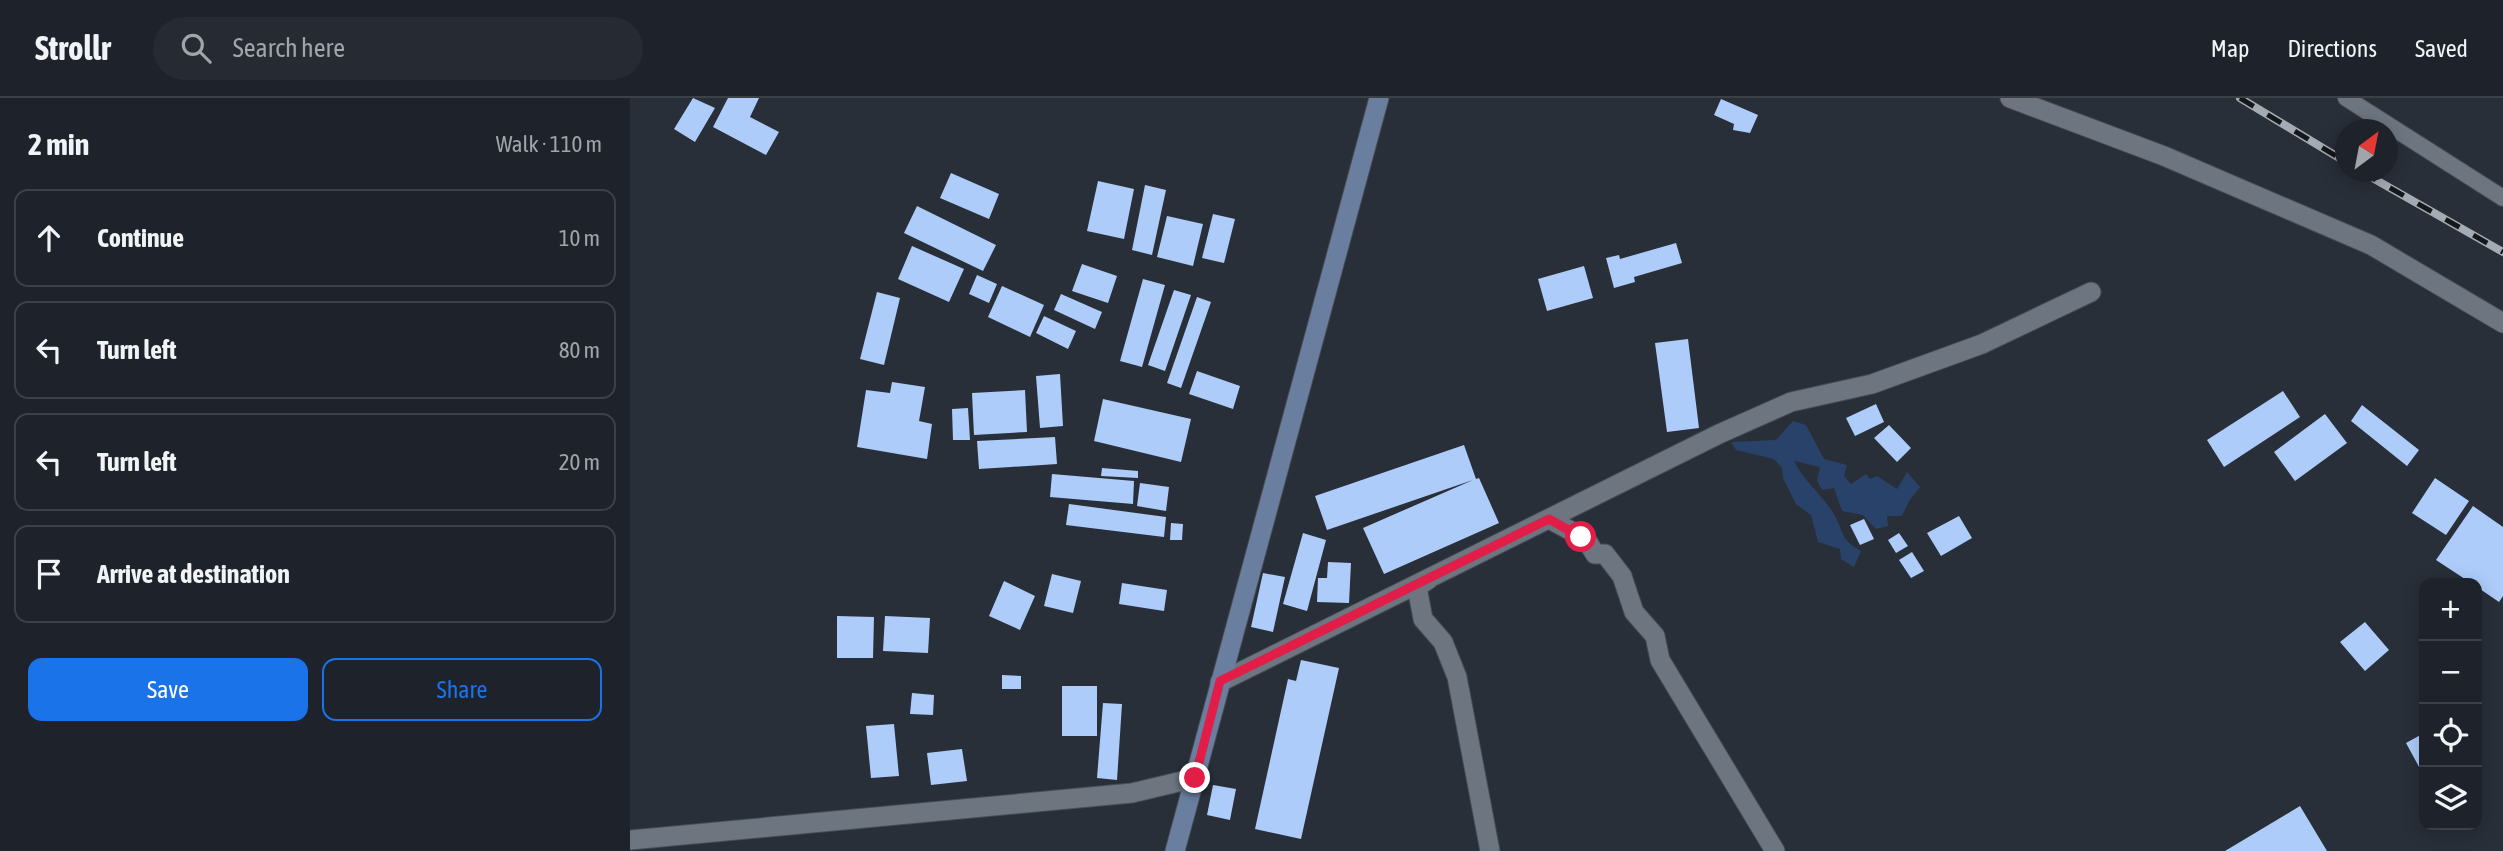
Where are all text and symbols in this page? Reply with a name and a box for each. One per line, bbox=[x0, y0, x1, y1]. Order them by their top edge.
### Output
search box bbox=[153, 17, 643, 80]
text: Strollr bbox=[35, 29, 111, 67]
icon: search bbox=[177, 29, 215, 67]
text: Search here bbox=[233, 33, 345, 63]
text: Map bbox=[2211, 35, 2249, 62]
text: Directions bbox=[2287, 35, 2377, 62]
text: Saved bbox=[2415, 35, 2468, 62]
north arrow bbox=[2335, 119, 2398, 182]
text: 2 min bbox=[28, 127, 89, 161]
text: Walk · 110 m bbox=[496, 131, 602, 157]
icon: ahead bbox=[30, 219, 68, 257]
text: Continue bbox=[97, 223, 184, 253]
text: 10 m bbox=[559, 225, 600, 251]
icon: left bbox=[30, 331, 68, 369]
text: Turn left bbox=[97, 335, 177, 365]
text: 80 m bbox=[559, 337, 600, 363]
icon: left bbox=[30, 443, 68, 481]
text: Turn left bbox=[97, 447, 177, 477]
text: 20 m bbox=[559, 449, 600, 475]
route start bbox=[1565, 521, 1596, 552]
icon: arrive bbox=[30, 555, 68, 593]
text: Arrive at destination bbox=[97, 559, 290, 589]
map controls bbox=[2419, 578, 2482, 830]
button: + bbox=[2419, 578, 2482, 641]
button: − bbox=[2419, 641, 2482, 704]
button: Save bbox=[28, 658, 308, 721]
button: Share bbox=[322, 658, 602, 721]
button: locate bbox=[2419, 704, 2482, 767]
route end bbox=[1179, 762, 1210, 793]
button: layers bbox=[2419, 767, 2482, 830]

